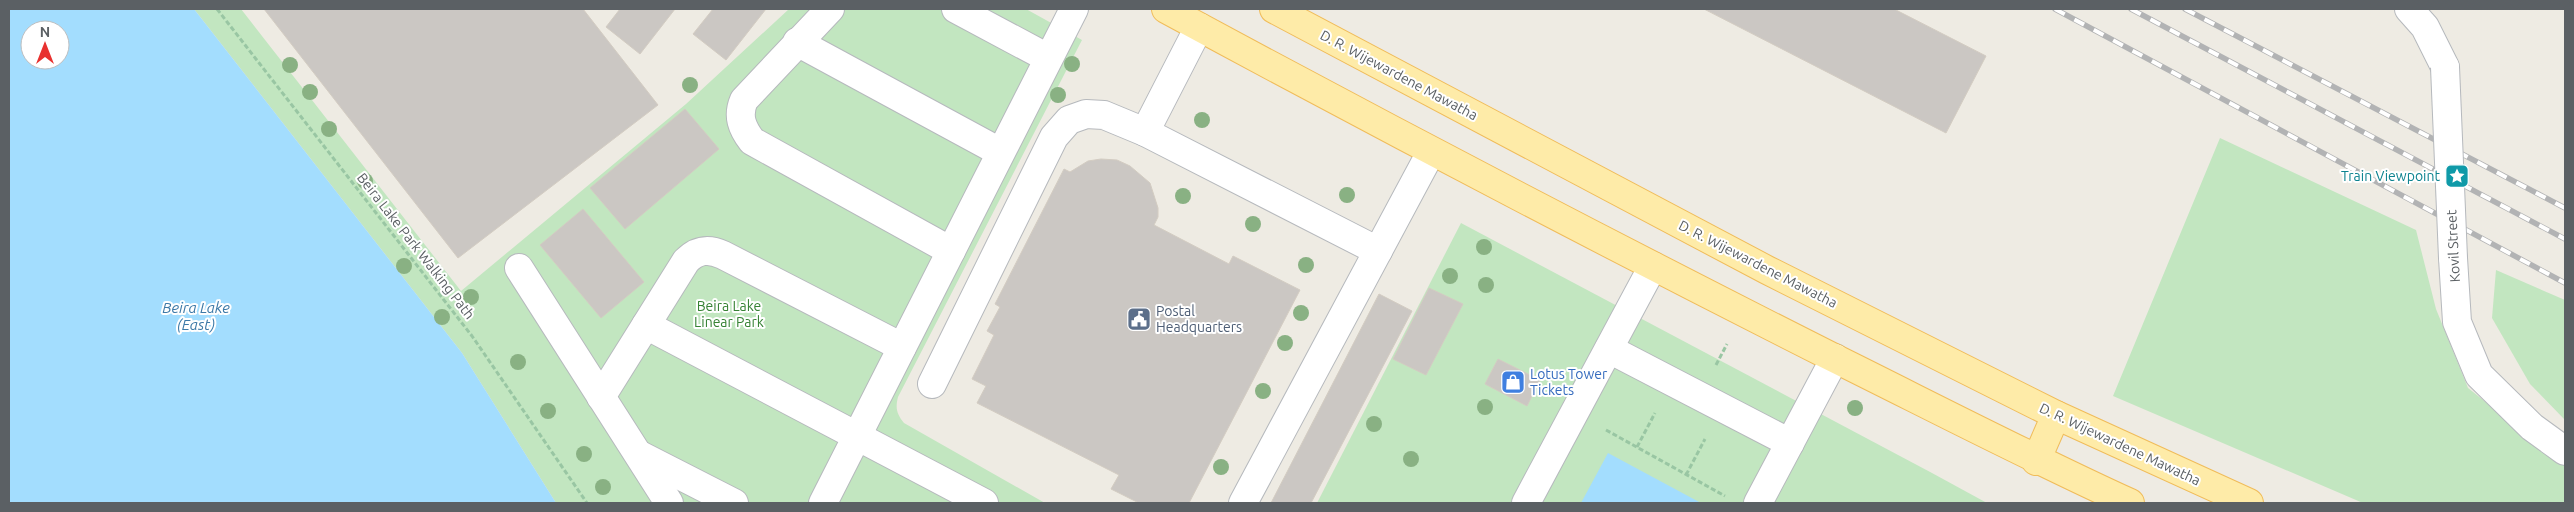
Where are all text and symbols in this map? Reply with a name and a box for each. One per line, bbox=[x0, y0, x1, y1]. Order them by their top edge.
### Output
north arrow bbox=[20, 20, 70, 70]
text: N bbox=[40, 24, 50, 40]
street label: D. R. Wijewardene Mawatha bbox=[1318, 27, 1480, 123]
place icon: Train Viewpoint bbox=[2444, 163, 2470, 189]
place label: Train Viewpoint bbox=[2341, 168, 2440, 184]
street label: Beira Lake Park Walking Path bbox=[354, 170, 478, 322]
street label: Kovil Street bbox=[2443, 209, 2463, 283]
street label: D. R. Wijewardene Mawatha bbox=[1676, 217, 1840, 311]
park label: Beira Lake Linear Park bbox=[694, 298, 764, 330]
water label: Beira Lake (East) bbox=[162, 299, 230, 333]
place label: Postal Headquarters bbox=[1156, 303, 1242, 335]
public building icon: Postal Headquarters bbox=[1126, 306, 1152, 332]
place label: Lotus Tower Tickets bbox=[1530, 366, 1608, 398]
shop icon: Lotus Tower Tickets bbox=[1500, 369, 1526, 395]
street label: D. R. Wijewardene Mawatha bbox=[2037, 400, 2203, 488]

